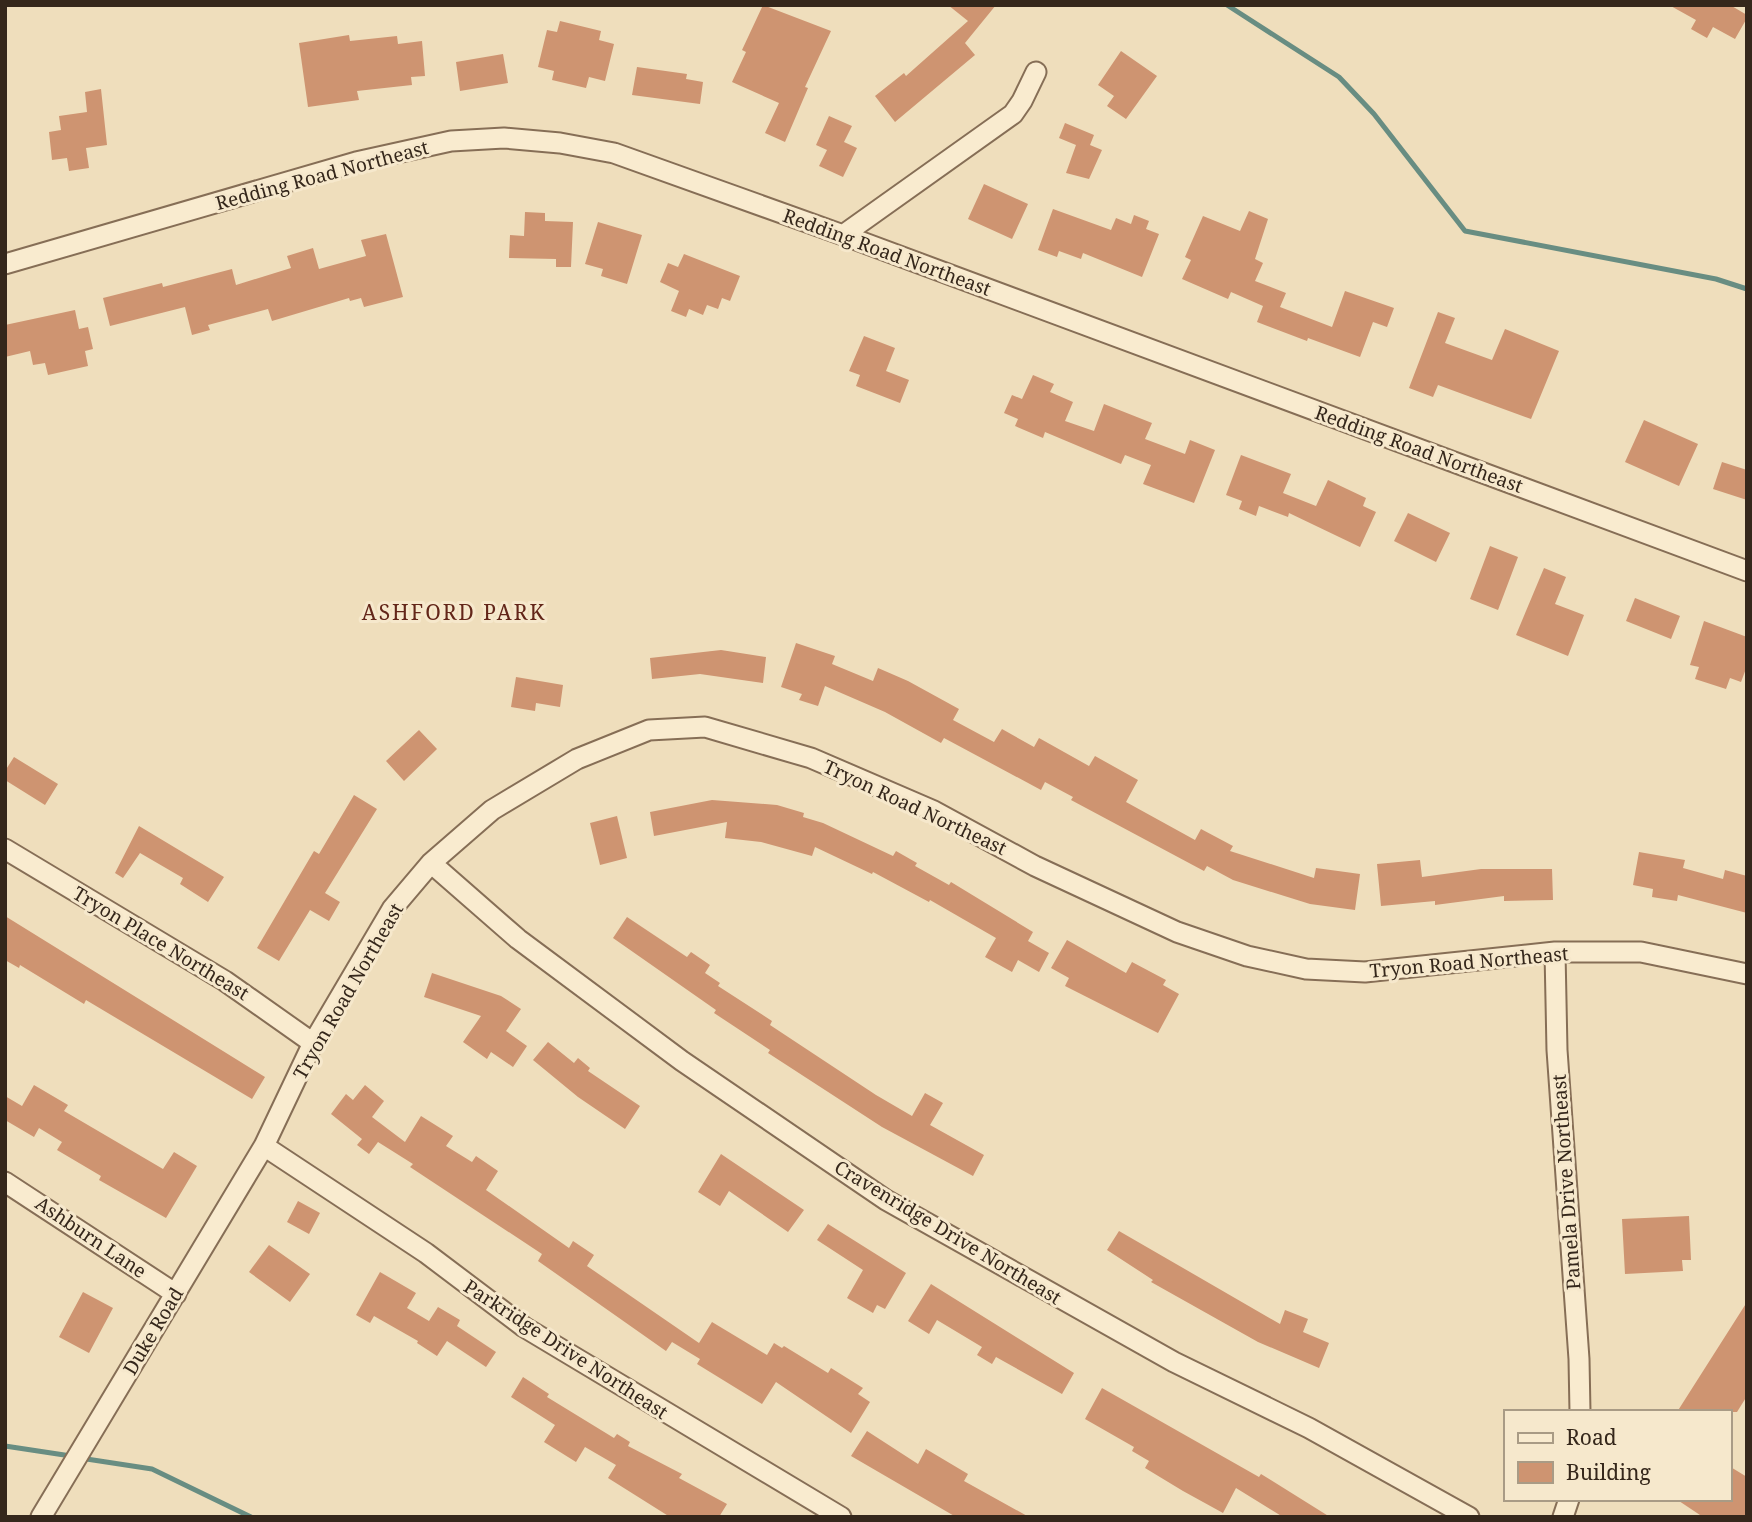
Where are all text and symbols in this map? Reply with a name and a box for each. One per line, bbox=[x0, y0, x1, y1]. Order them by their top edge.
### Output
street label: Redding Road Northeast bbox=[213, 134, 432, 216]
street label: Redding Road Northeast bbox=[779, 202, 995, 302]
street label: Redding Road Northeast bbox=[1311, 399, 1527, 499]
district label: ASHFORD PARK bbox=[362, 598, 546, 626]
street label: Tryon Road Northeast bbox=[819, 753, 1011, 861]
street label: Tryon Place Northeast bbox=[68, 880, 254, 1006]
street label: Tryon Road Northeast bbox=[287, 898, 409, 1084]
street label: Tryon Road Northeast bbox=[1368, 940, 1570, 984]
street label: Pamela Drive Northeast bbox=[1545, 1073, 1587, 1291]
street label: Cravenridge Drive Northeast bbox=[830, 1154, 1067, 1310]
street label: Ashburn Lane bbox=[30, 1190, 152, 1284]
street label: Parkridge Drive Northeast bbox=[459, 1273, 673, 1425]
street label: Duke Road bbox=[117, 1282, 189, 1379]
legend bbox=[1504, 1410, 1731, 1501]
text: Road bbox=[1566, 1423, 1617, 1451]
text: Building bbox=[1566, 1458, 1651, 1486]

